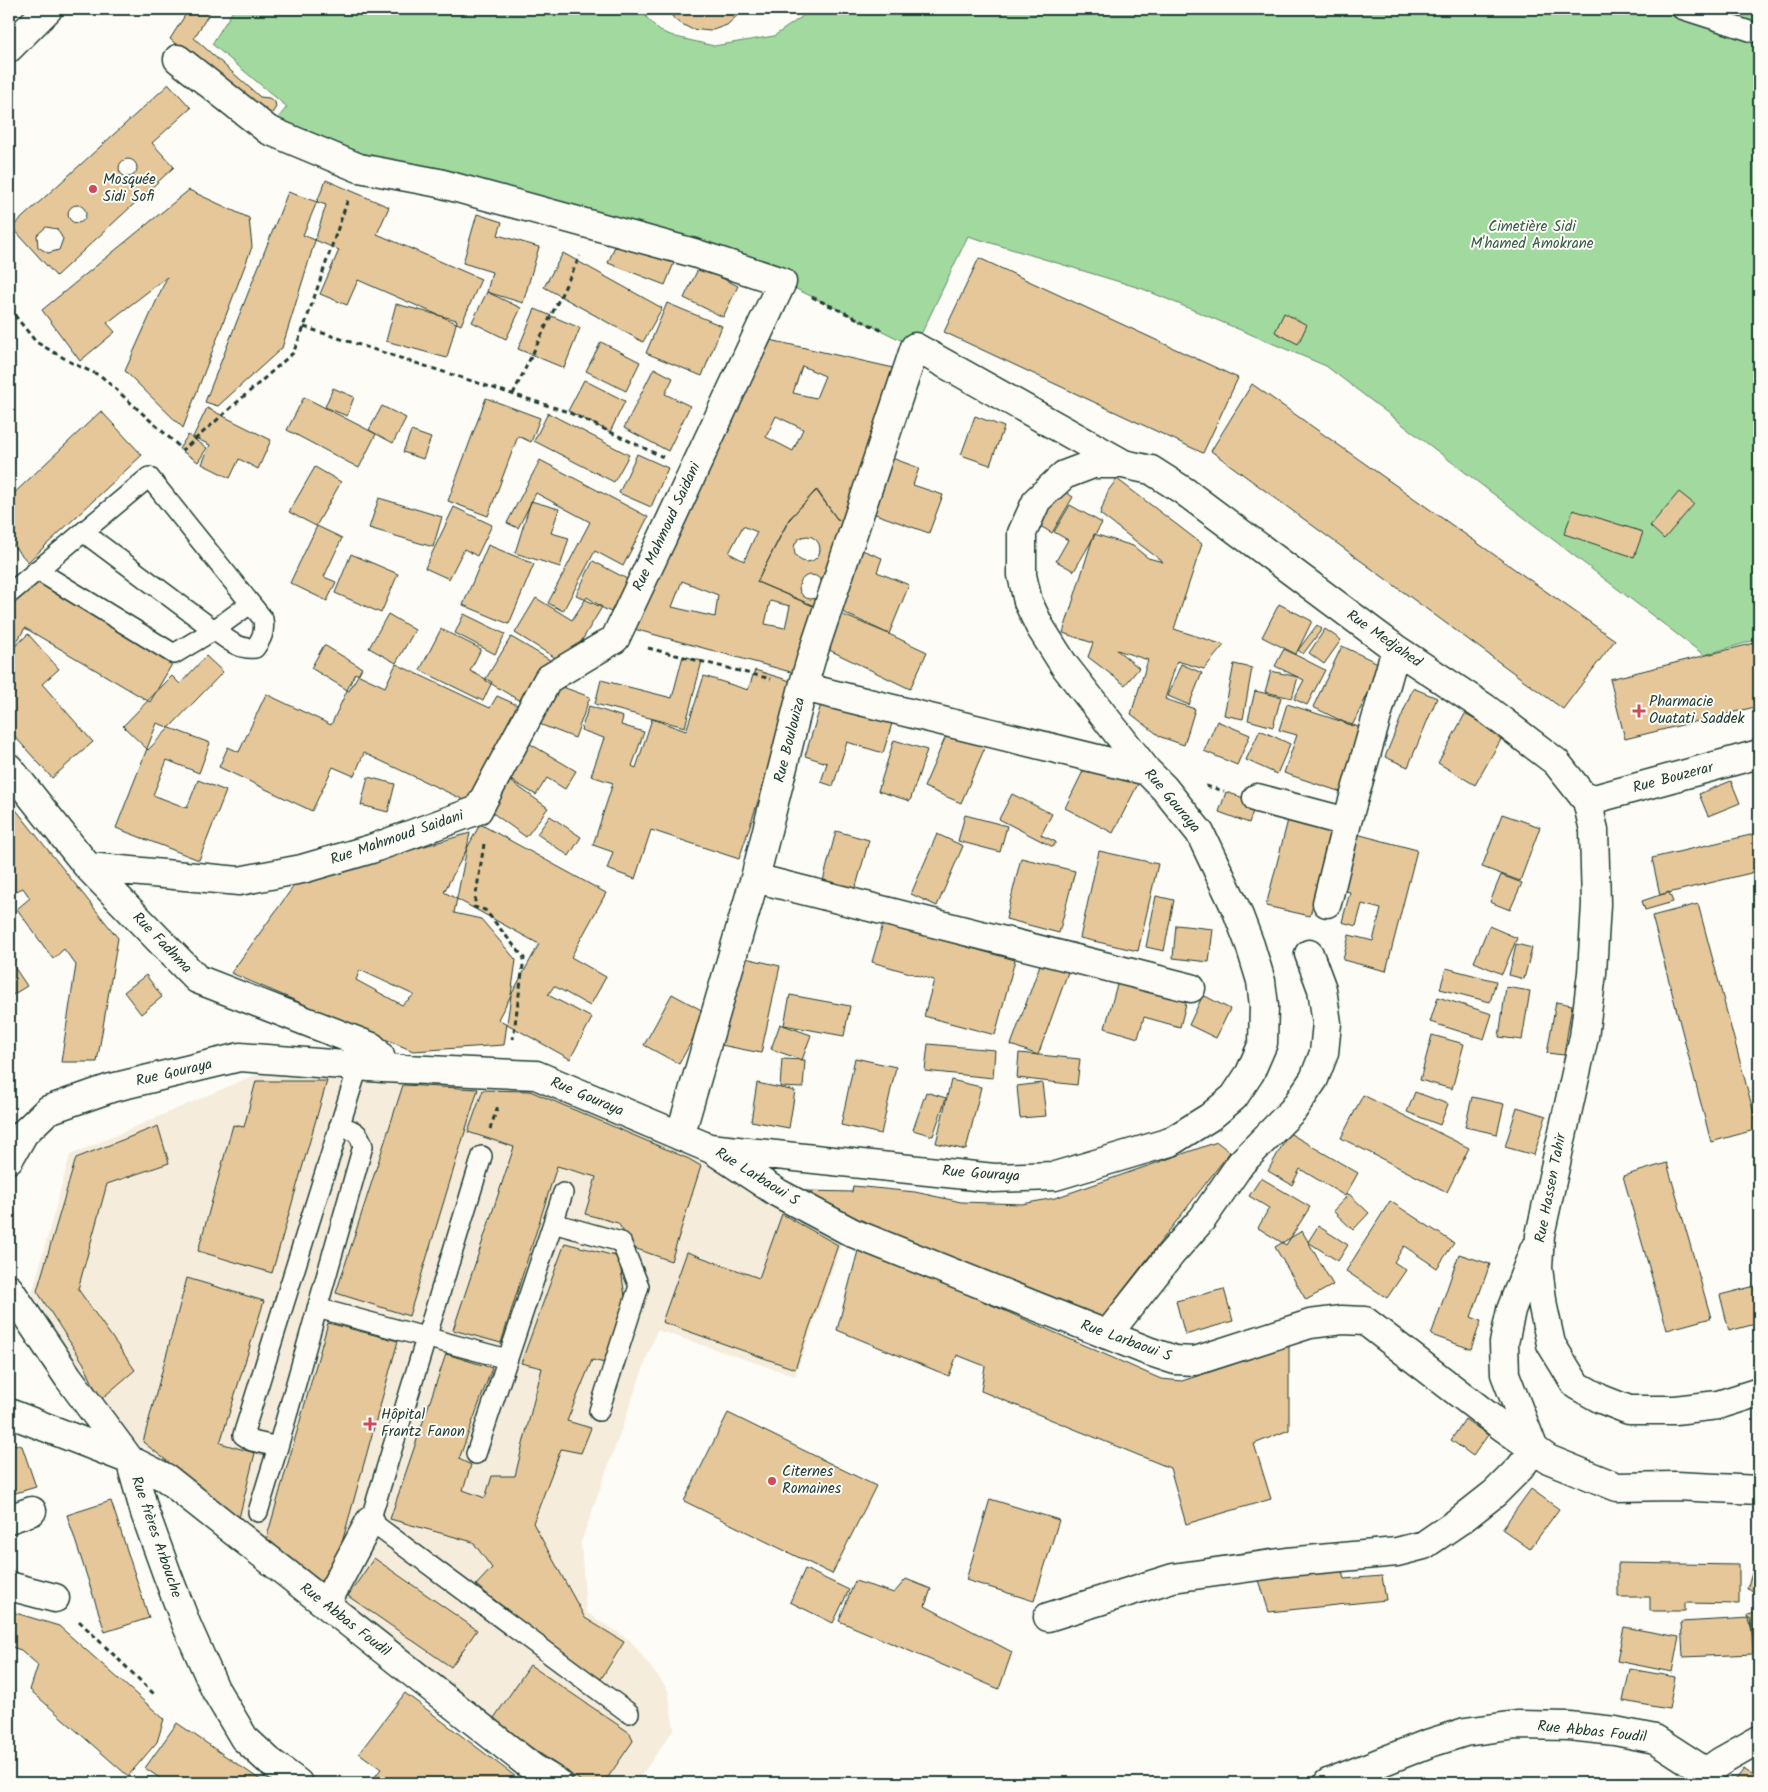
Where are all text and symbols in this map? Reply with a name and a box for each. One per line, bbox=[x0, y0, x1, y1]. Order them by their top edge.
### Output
place label: Mosquée Sidi Sofi bbox=[103, 168, 156, 209]
marker: Mosquée Sidi Sofi bbox=[87, 183, 99, 195]
park label: Cimetière Sidi M'hamed Amokrane bbox=[1471, 215, 1594, 256]
street label: Rue Mahmoud Saidani bbox=[627, 457, 708, 595]
street label: Rue Medjahed bbox=[1341, 604, 1427, 674]
place label: Pharmacie Ouatati Saddek bbox=[1649, 690, 1745, 731]
street label: Rue Boulouiza bbox=[768, 695, 812, 785]
marker: Pharmacie Ouatati Saddek bbox=[1633, 705, 1645, 717]
street label: Rue Bouzerar bbox=[1630, 755, 1717, 800]
street label: Rue Gouraya bbox=[1138, 763, 1206, 839]
street label: Rue Mahmoud Saidani bbox=[327, 803, 468, 872]
street label: Rue Fadhma bbox=[126, 907, 198, 979]
street label: Rue Gouraya bbox=[133, 1053, 215, 1093]
street label: Rue Gouraya bbox=[546, 1071, 628, 1123]
street label: Rue Hassen Tahir bbox=[1529, 1130, 1574, 1245]
street label: Rue Larbaoui S bbox=[710, 1142, 804, 1212]
street label: Rue Gouraya bbox=[941, 1159, 1021, 1189]
street label: Rue Larbaoui S bbox=[1077, 1313, 1175, 1369]
place label: Hôpital Frantz Fanon bbox=[381, 1403, 465, 1444]
marker: Hôpital Frantz Fanon bbox=[363, 1417, 377, 1431]
place label: Citernes Romaines bbox=[782, 1460, 842, 1501]
street label: Rue frères Arbouche bbox=[124, 1473, 188, 1601]
marker: Citernes Romaines bbox=[766, 1475, 778, 1487]
street label: Rue Abbas Foudil bbox=[294, 1577, 396, 1663]
street label: Rue Abbas Foudil bbox=[1536, 1714, 1648, 1750]

